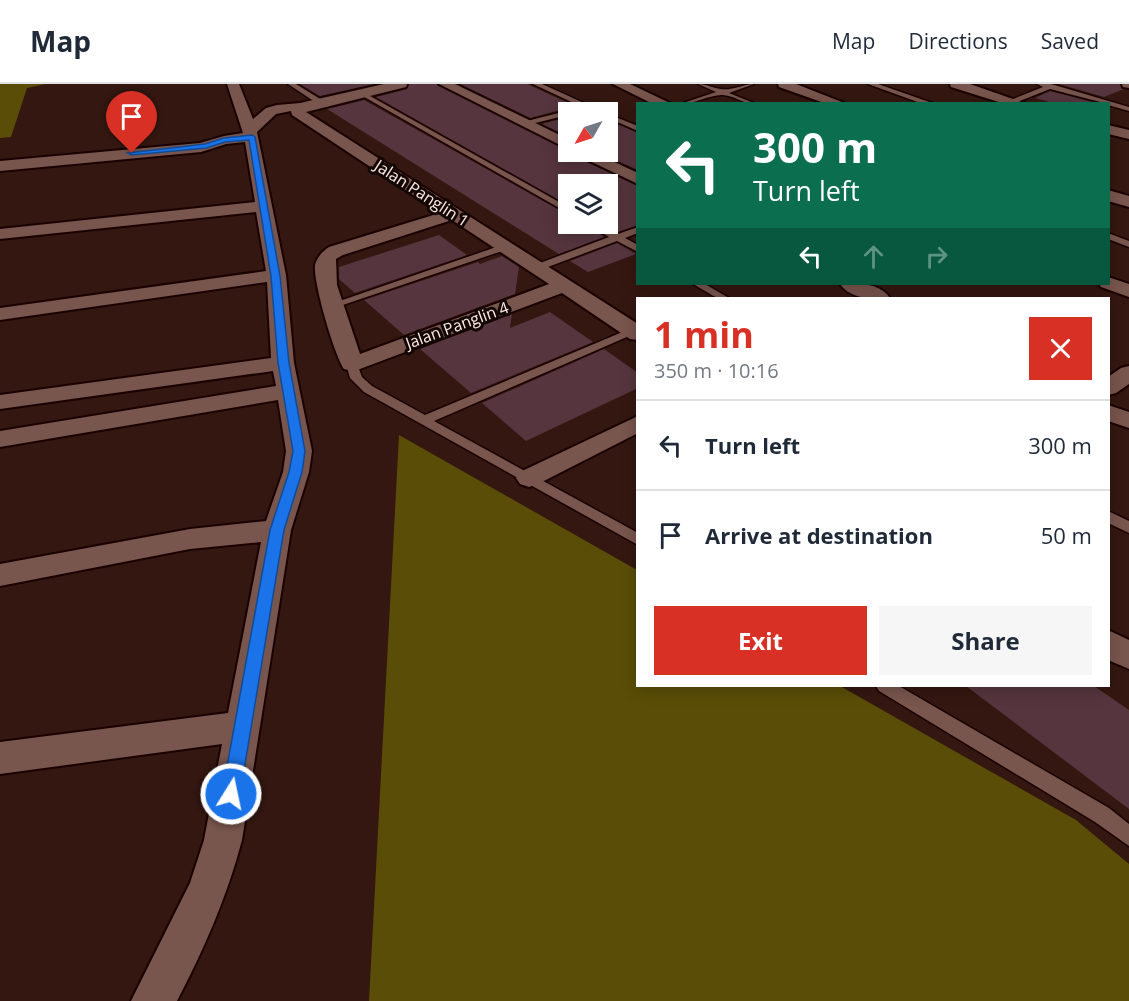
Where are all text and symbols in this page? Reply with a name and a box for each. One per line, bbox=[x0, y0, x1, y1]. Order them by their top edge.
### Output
text: Map bbox=[30, 22, 91, 60]
text: Map bbox=[832, 27, 875, 55]
text: Directions bbox=[908, 27, 1008, 55]
text: Saved bbox=[1041, 27, 1099, 55]
pin bbox=[106, 91, 157, 153]
icon: arrive bbox=[115, 100, 148, 133]
north arrow bbox=[558, 102, 618, 162]
map controls bbox=[558, 102, 618, 234]
text: 300 m bbox=[753, 118, 877, 175]
icon: left bbox=[654, 126, 732, 204]
street label: Jalan Panglin 1 bbox=[369, 153, 473, 232]
text: Turn left bbox=[753, 172, 860, 209]
button: layers bbox=[558, 174, 618, 234]
icon: left bbox=[794, 240, 827, 273]
icon: ahead bbox=[857, 240, 890, 273]
icon: right bbox=[920, 240, 953, 273]
street label: Jalan Panglin 4 bbox=[400, 296, 512, 355]
text: 1 min bbox=[654, 310, 754, 359]
button: close bbox=[1029, 317, 1092, 380]
text: 350 m · 10:16 bbox=[654, 357, 779, 384]
icon: left bbox=[654, 429, 687, 462]
text: Turn left bbox=[705, 430, 800, 460]
text: 300 m bbox=[1028, 430, 1092, 460]
icon: arrive bbox=[654, 519, 687, 552]
text: Arrive at destination bbox=[705, 520, 933, 550]
text: 50 m bbox=[1041, 520, 1092, 550]
button: Exit bbox=[654, 606, 867, 675]
button: Share bbox=[879, 606, 1092, 675]
position arrow bbox=[199, 762, 263, 826]

